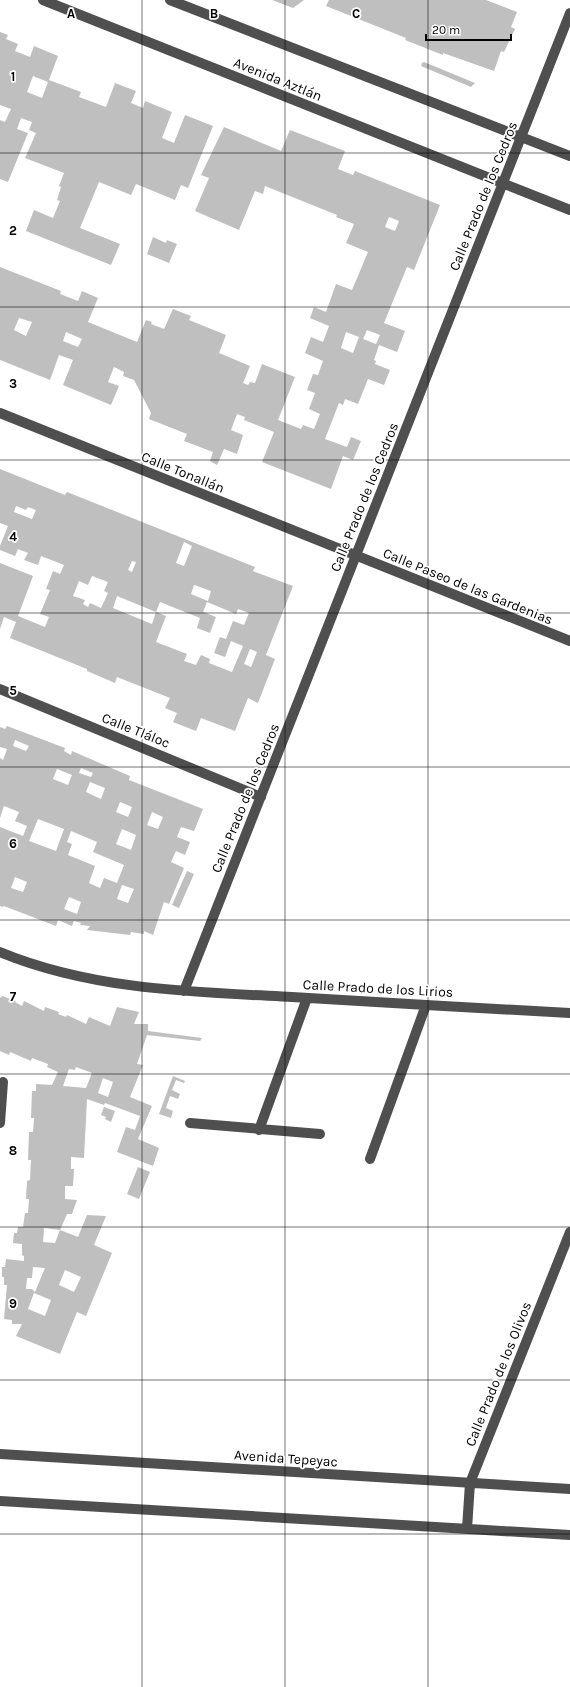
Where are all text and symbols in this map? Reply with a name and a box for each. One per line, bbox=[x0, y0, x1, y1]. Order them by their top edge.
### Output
text: A bbox=[67, 6, 75, 21]
text: B bbox=[210, 6, 218, 21]
text: C bbox=[352, 6, 360, 21]
scale bar bbox=[426, 16, 511, 42]
text: 20 m bbox=[432, 23, 460, 37]
street label: Avenida Aztlán bbox=[231, 54, 325, 105]
text: 1 bbox=[11, 69, 15, 84]
street label: Calle Prado de los Cedros bbox=[446, 119, 521, 273]
text: 2 bbox=[9, 223, 17, 238]
text: 3 bbox=[9, 376, 17, 391]
street label: Calle Prado de los Cedros bbox=[327, 420, 402, 574]
street label: Calle Tonallán bbox=[139, 448, 227, 497]
text: 4 bbox=[9, 529, 17, 544]
street label: Calle Paseo de las Gardenias bbox=[380, 545, 555, 628]
text: 5 bbox=[9, 683, 17, 698]
street label: Calle Tláloc bbox=[99, 709, 172, 752]
street label: Calle Prado de los Cedros bbox=[208, 721, 283, 875]
text: 6 bbox=[9, 836, 17, 851]
street label: Calle Prado de los Lirios bbox=[302, 976, 454, 1001]
text: 7 bbox=[10, 989, 17, 1004]
text: 8 bbox=[9, 1143, 17, 1158]
text: 9 bbox=[9, 1296, 17, 1311]
street label: Calle Prado de los Olivos bbox=[462, 1299, 535, 1449]
street label: Avenida Tepeyac bbox=[234, 1446, 338, 1471]

